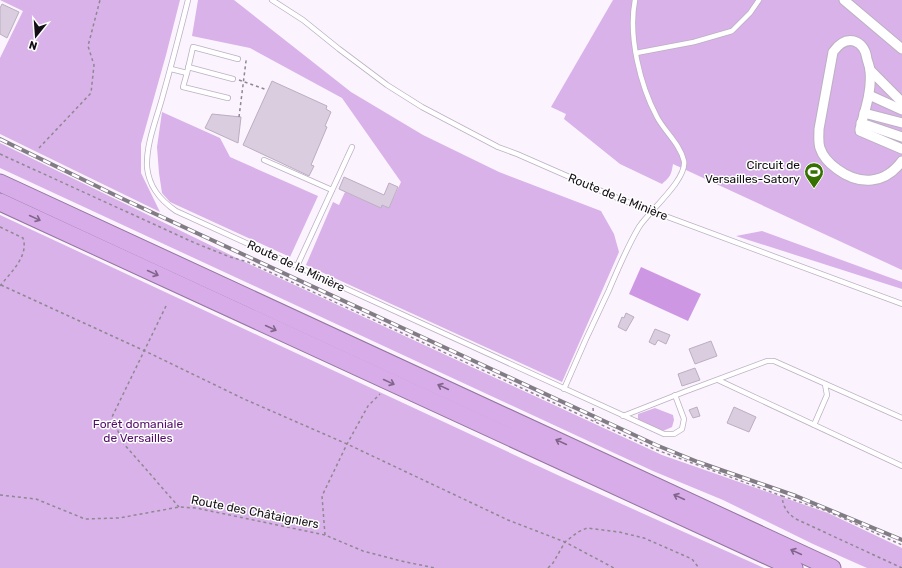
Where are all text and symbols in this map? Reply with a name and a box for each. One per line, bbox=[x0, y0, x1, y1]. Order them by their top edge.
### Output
north arrow bbox=[16, 16, 56, 56]
text: N bbox=[27, 38, 39, 52]
place label: Circuit de Versailles-Satory bbox=[705, 158, 800, 186]
sports icon: Circuit de Versailles-Satory bbox=[803, 161, 825, 189]
street label: Route de la Minière bbox=[566, 171, 670, 223]
one-way arrow bbox=[29, 215, 41, 223]
street label: Route de la Minière bbox=[245, 237, 347, 295]
one-way arrow bbox=[147, 270, 159, 277]
one-way arrow bbox=[265, 324, 277, 332]
one-way arrow bbox=[383, 379, 395, 386]
one-way arrow bbox=[437, 383, 449, 391]
park label: Forêt domaniale de Versailles bbox=[93, 417, 183, 445]
one-way arrow bbox=[555, 438, 567, 445]
street label: Route des Châtaigniers bbox=[190, 493, 320, 531]
one-way arrow bbox=[673, 493, 685, 500]
one-way arrow bbox=[791, 548, 803, 555]

